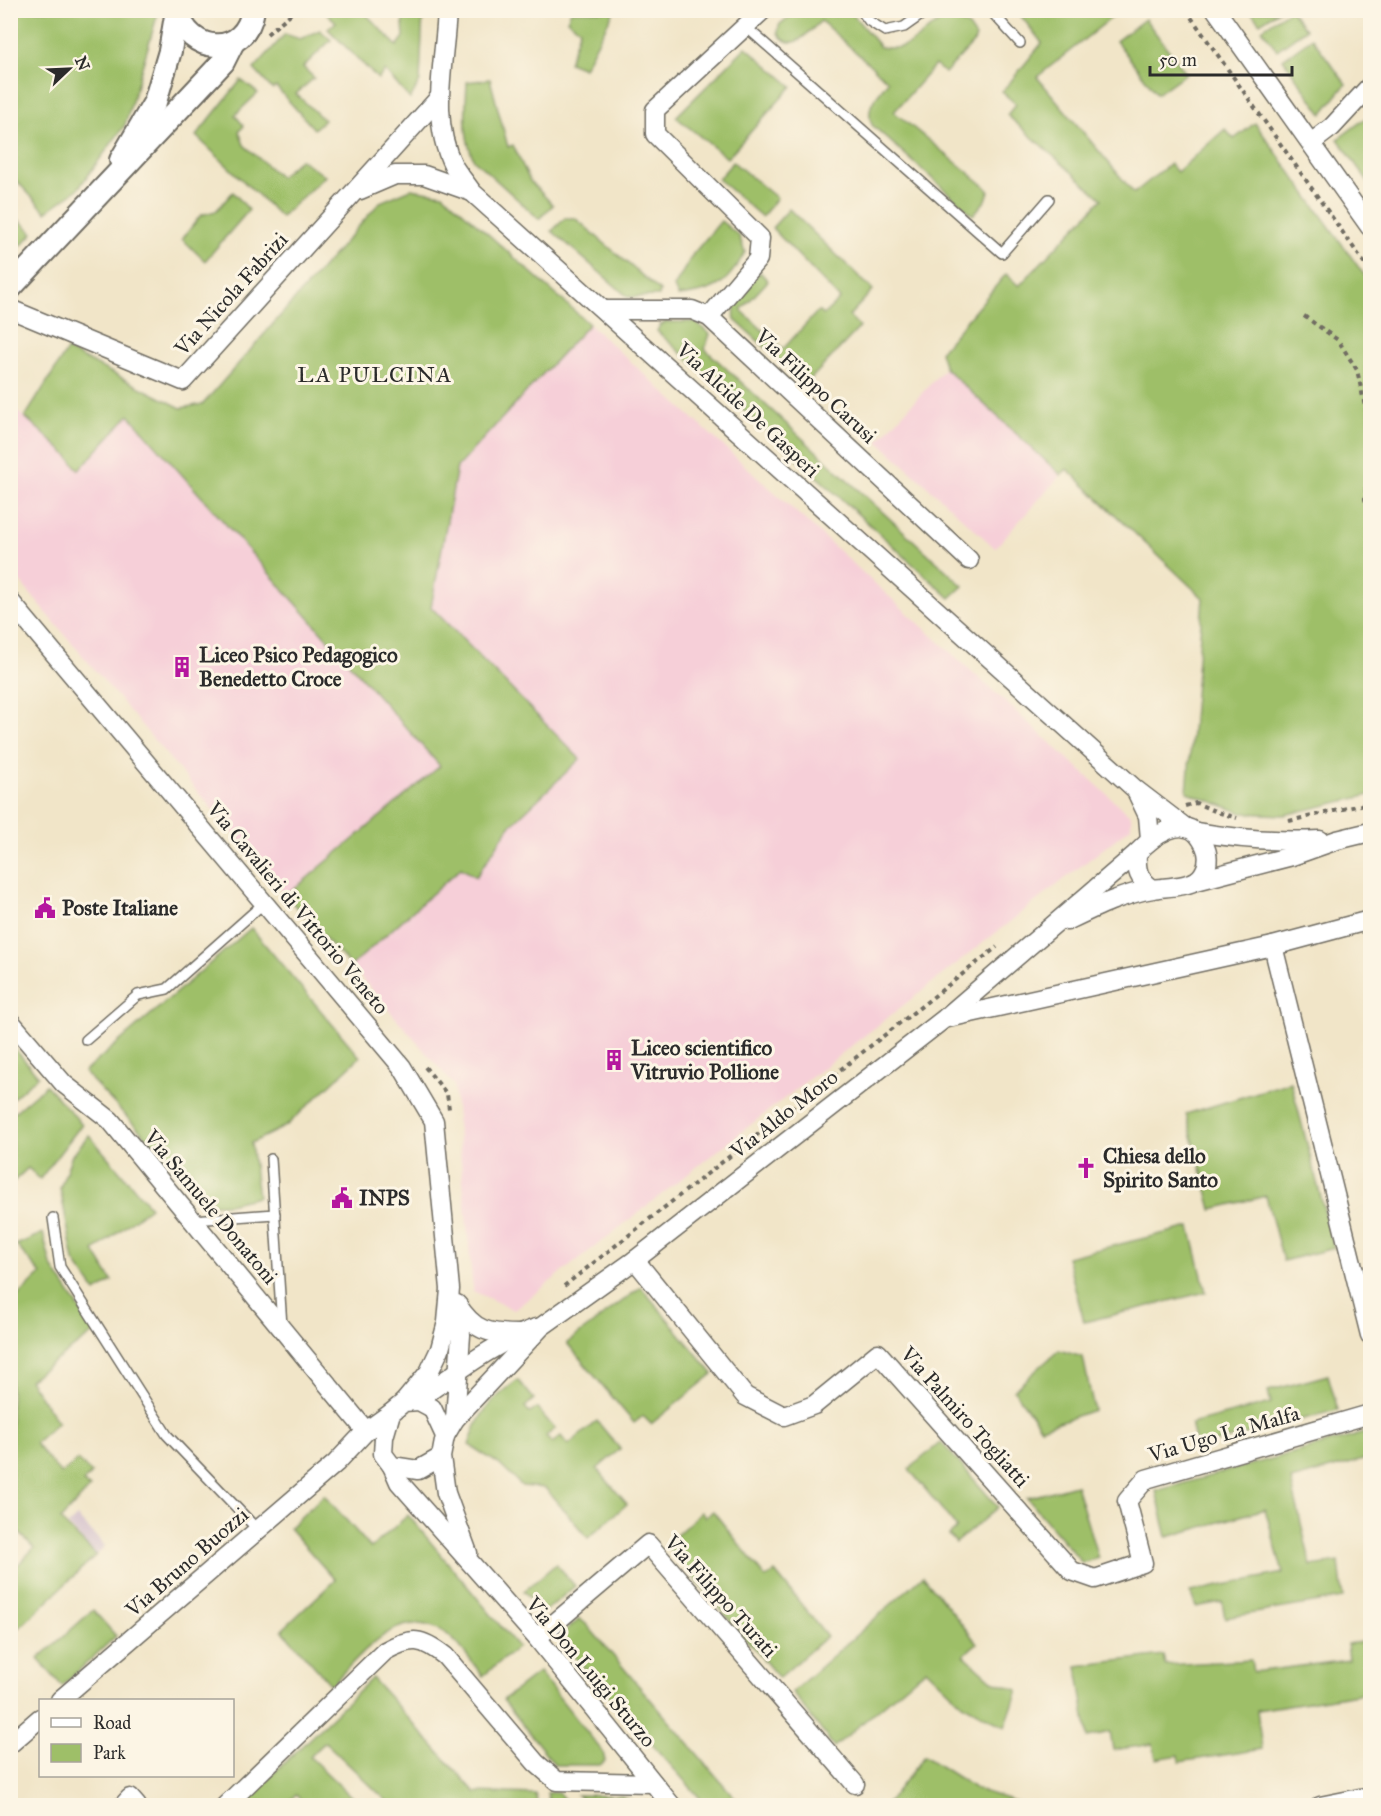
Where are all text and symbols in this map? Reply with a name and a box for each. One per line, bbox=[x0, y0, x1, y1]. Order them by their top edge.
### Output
north arrow bbox=[39, 39, 99, 99]
scale bar bbox=[1150, 39, 1292, 77]
text: 50 m bbox=[1159, 49, 1197, 71]
text: N bbox=[71, 53, 94, 74]
street label: Via Nicola Fabrizi bbox=[168, 227, 293, 362]
street label: Via Filippo Carusi bbox=[749, 322, 882, 449]
street label: Via Alcide De Gasperi bbox=[670, 336, 825, 483]
district label: LA PULCINA bbox=[297, 361, 453, 388]
place label: Liceo Psico Pedagogico Benedetto Croce bbox=[199, 642, 398, 692]
building icon: Liceo Psico Pedagogico Benedetto Croce bbox=[170, 655, 194, 679]
street label: Via Cavalieri di Vittorio Veneto bbox=[201, 796, 395, 1020]
place label: Poste Italiane bbox=[62, 895, 178, 921]
public building icon: Poste Italiane bbox=[33, 896, 57, 920]
place label: Liceo scientifico Vitruvio Pollione bbox=[630, 1035, 779, 1085]
building icon: Liceo scientifico Vitruvio Pollione bbox=[602, 1048, 626, 1072]
street label: Via Aldo Moro bbox=[724, 1064, 843, 1165]
street label: Via Samuele Donatoni bbox=[138, 1124, 283, 1290]
place label: Chiesa dello Spirito Santo bbox=[1103, 1143, 1218, 1193]
church icon: Chiesa dello Spirito Santo bbox=[1074, 1156, 1098, 1180]
place label: INPS bbox=[359, 1185, 410, 1211]
public building icon: INPS bbox=[330, 1186, 354, 1210]
street label: Via Palmiro Togliatti bbox=[894, 1340, 1035, 1493]
street label: Via Ugo La Malfa bbox=[1144, 1400, 1303, 1468]
street label: Via Bruno Buozzi bbox=[119, 1501, 254, 1623]
street label: Via Filippo Turati bbox=[658, 1529, 783, 1663]
street label: Via Don Luigi Sturzo bbox=[520, 1591, 662, 1753]
legend bbox=[39, 1699, 234, 1777]
text: Road bbox=[93, 1712, 131, 1734]
text: Park bbox=[93, 1742, 126, 1764]

